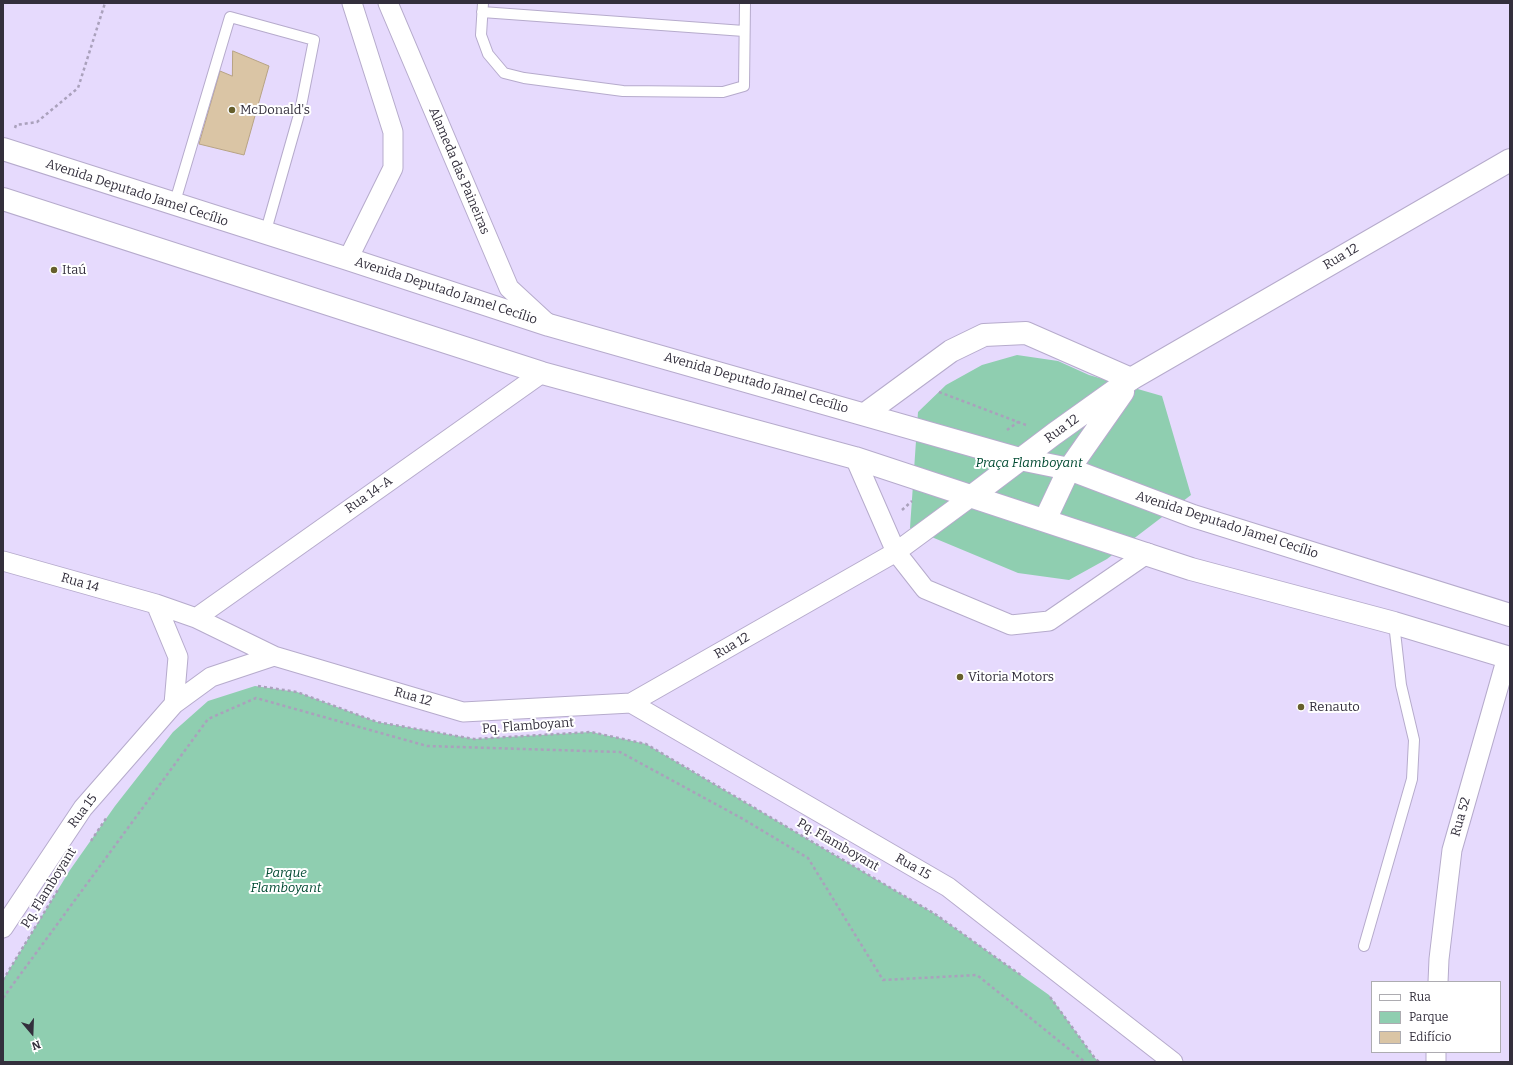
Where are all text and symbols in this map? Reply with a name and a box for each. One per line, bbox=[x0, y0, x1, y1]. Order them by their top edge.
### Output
place label: McDonald's bbox=[240, 102, 310, 118]
marker: McDonald's bbox=[227, 105, 237, 115]
street label: Alameda das Paineiras bbox=[425, 105, 493, 237]
street label: Avenida Deputado Jamel Cecílio bbox=[44, 156, 230, 230]
street label: Rua 12 bbox=[1320, 241, 1362, 273]
street label: Avenida Deputado Jamel Cecílio bbox=[353, 254, 539, 328]
place label: Itaú bbox=[62, 262, 86, 278]
marker: Itaú bbox=[49, 265, 59, 275]
street label: Avenida Deputado Jamel Cecílio bbox=[662, 349, 850, 417]
street label: Rua 12 bbox=[1042, 411, 1082, 447]
park label: Praça Flamboyant bbox=[975, 455, 1083, 471]
street label: Rua 14-A bbox=[342, 473, 396, 517]
street label: Avenida Deputado Jamel Cecílio bbox=[1134, 488, 1320, 562]
street label: Rua 14 bbox=[59, 570, 101, 596]
street label: Rua 12 bbox=[711, 630, 753, 662]
place label: Vitoria Motors bbox=[968, 669, 1054, 685]
marker: Vitoria Motors bbox=[955, 672, 965, 682]
street label: Rua 12 bbox=[392, 684, 434, 710]
place label: Renauto bbox=[1309, 699, 1360, 715]
marker: Renauto bbox=[1296, 702, 1306, 712]
street label: Pq. Flamboyant bbox=[482, 715, 574, 737]
street label: Rua 15 bbox=[65, 791, 101, 831]
street label: Rua 52 bbox=[1448, 796, 1474, 838]
street label: Pq. Flamboyant bbox=[794, 815, 882, 875]
street label: Pq. Flamboyant bbox=[18, 845, 80, 931]
street label: Rua 15 bbox=[893, 851, 933, 883]
park label: Parque Flamboyant bbox=[251, 865, 321, 896]
legend bbox=[1371, 981, 1501, 1053]
text: Rua bbox=[1409, 990, 1431, 1004]
text: Parque bbox=[1409, 1010, 1448, 1024]
north arrow bbox=[12, 1013, 52, 1053]
text: Edifício bbox=[1409, 1030, 1451, 1044]
text: N bbox=[30, 1037, 42, 1052]

